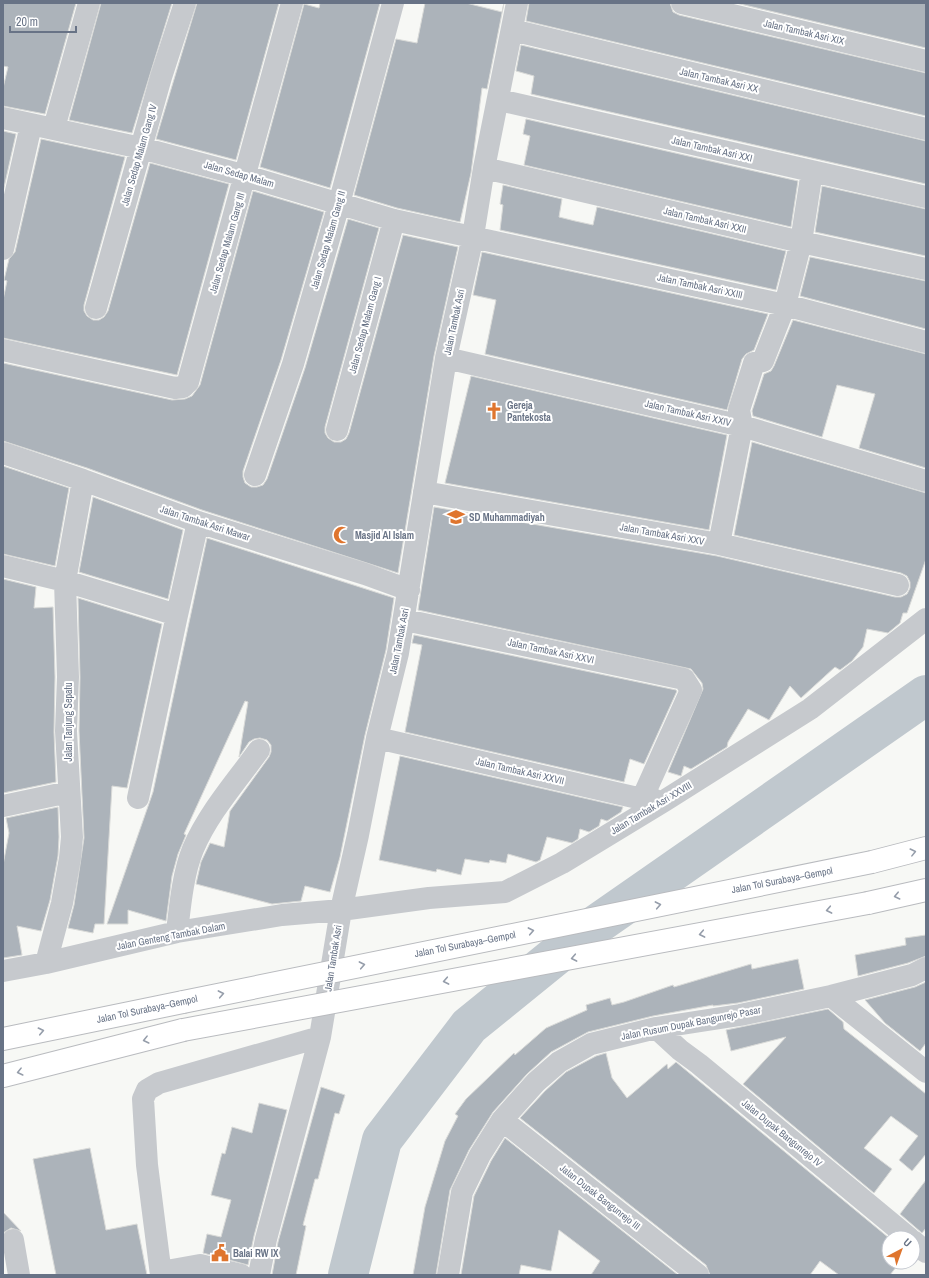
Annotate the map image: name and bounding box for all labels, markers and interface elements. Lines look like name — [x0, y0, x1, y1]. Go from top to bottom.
scale bar — [10, 8, 76, 34]
text: 20 m — [16, 14, 38, 30]
street label: Jalan Tambak Asri XIX — [762, 16, 846, 48]
street label: Jalan Tambak Asri XX — [678, 65, 760, 95]
street label: Jalan Sedap Malam Gang IV — [118, 102, 160, 207]
street label: Jalan Tambak Asri XXI — [670, 133, 754, 165]
street label: Jalan Sedap Malam — [202, 158, 276, 190]
street label: Jalan Sedap Malam Gang II — [308, 189, 348, 291]
street label: Jalan Sedap Malam Gang III — [206, 191, 248, 295]
street label: Jalan Tambak Asri XXII — [662, 204, 748, 236]
street label: Jalan Tambak Asri XXIII — [656, 271, 744, 301]
street label: Jalan Sedap Malam Gang I — [346, 275, 384, 375]
street label: Jalan Tambak Asri — [441, 288, 467, 356]
street label: Jalan Tambak Asri XXIV — [644, 397, 733, 429]
place label: Gereja Pantekosta — [507, 399, 551, 424]
church icon: Gereja Pantekosta — [484, 401, 504, 421]
street label: Jalan Tambak Asri Mawar — [158, 502, 252, 544]
school or university icon: SD Muhammadiyah — [446, 507, 466, 527]
place label: SD Muhammadiyah — [469, 511, 545, 524]
street label: Jalan Tambak Asri XXV — [619, 520, 706, 548]
mosque icon: Masjid Al Islam — [332, 525, 352, 545]
place label: Masjid Al Islam — [355, 529, 414, 542]
street label: Jalan Tambak Asri — [386, 607, 412, 675]
street label: Jalan Tambak Asri XXVI — [507, 635, 595, 667]
street label: Jalan Tanjung Sepatu — [62, 683, 75, 761]
street label: Jalan Tambak Asri XXVII — [475, 755, 565, 787]
street label: Jalan Tambak Asri XXVIII — [608, 779, 694, 837]
one-way arrow — [909, 848, 916, 856]
street label: Jalan Tol Surabaya–Gempol — [730, 864, 834, 896]
one-way arrow — [894, 892, 900, 900]
one-way arrow — [655, 902, 661, 910]
one-way arrow — [826, 906, 833, 914]
street label: Jalan Genteng Tambak Dalam — [116, 919, 227, 953]
street label: Jalan Tambak Asri — [321, 924, 345, 992]
one-way arrow — [528, 927, 534, 936]
street label: Jalan Tol Surabaya–Gempol — [413, 928, 517, 960]
one-way arrow — [698, 929, 705, 938]
one-way arrow — [571, 953, 577, 961]
one-way arrow — [359, 962, 366, 970]
one-way arrow — [443, 977, 449, 985]
one-way arrow — [218, 990, 224, 998]
street label: Jalan Tol Surabaya–Gempol — [95, 992, 199, 1026]
street label: Jalan Rusum Dupak Bangunrejo Pasar — [620, 1003, 762, 1043]
one-way arrow — [38, 1027, 44, 1035]
one-way arrow — [142, 1035, 149, 1043]
one-way arrow — [16, 1067, 23, 1075]
street label: Jalan Dupak Bangunrejo IV — [739, 1097, 825, 1170]
street label: Jalan Dupak Bangunrejo III — [557, 1161, 643, 1233]
north arrow — [881, 1230, 921, 1270]
text: U — [901, 1235, 915, 1250]
public building icon: Balai RW IX — [210, 1243, 230, 1263]
place label: Balai RW IX — [233, 1247, 279, 1260]

